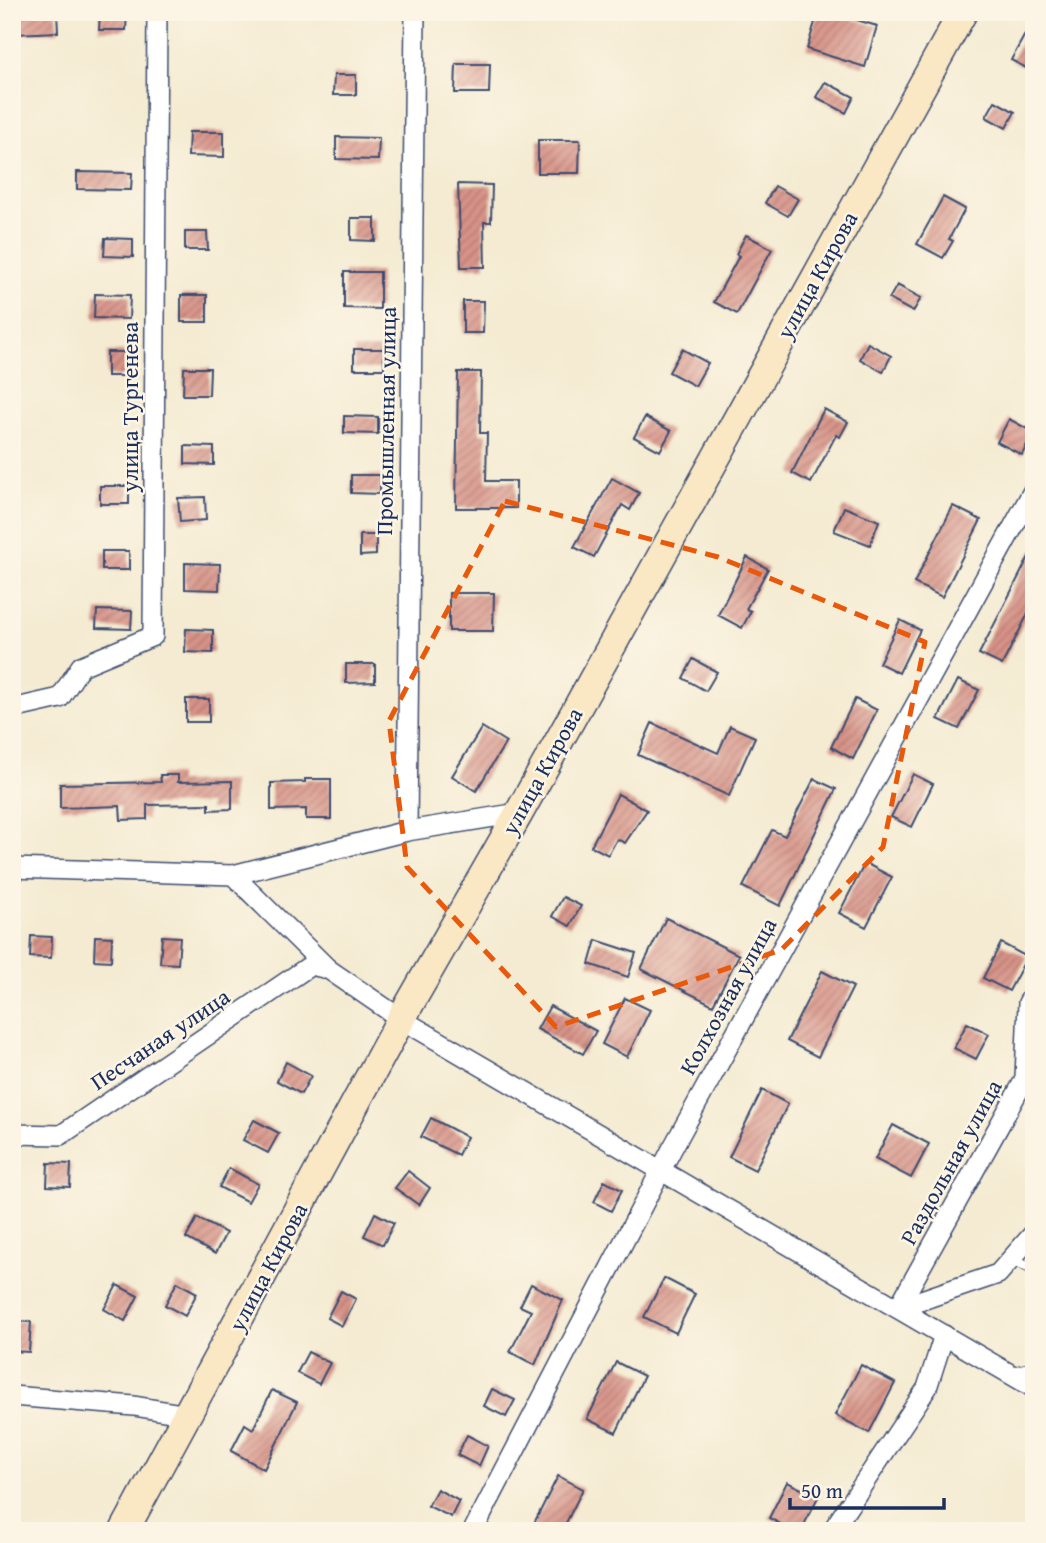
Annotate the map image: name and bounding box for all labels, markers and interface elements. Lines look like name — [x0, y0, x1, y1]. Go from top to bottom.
street label: улица Кирова — [767, 205, 865, 345]
street label: Промышленная улица — [367, 306, 404, 536]
street label: улица Тургенева — [113, 321, 146, 493]
street label: улица Кирова — [492, 701, 590, 841]
street label: Колхозная улица — [671, 911, 784, 1080]
street label: Песчаная улица — [83, 980, 236, 1098]
street label: Раздольная улица — [891, 1073, 1010, 1250]
street label: улица Кирова — [219, 1197, 315, 1338]
scale bar — [790, 1466, 944, 1510]
text: 50 m — [801, 1475, 843, 1506]

